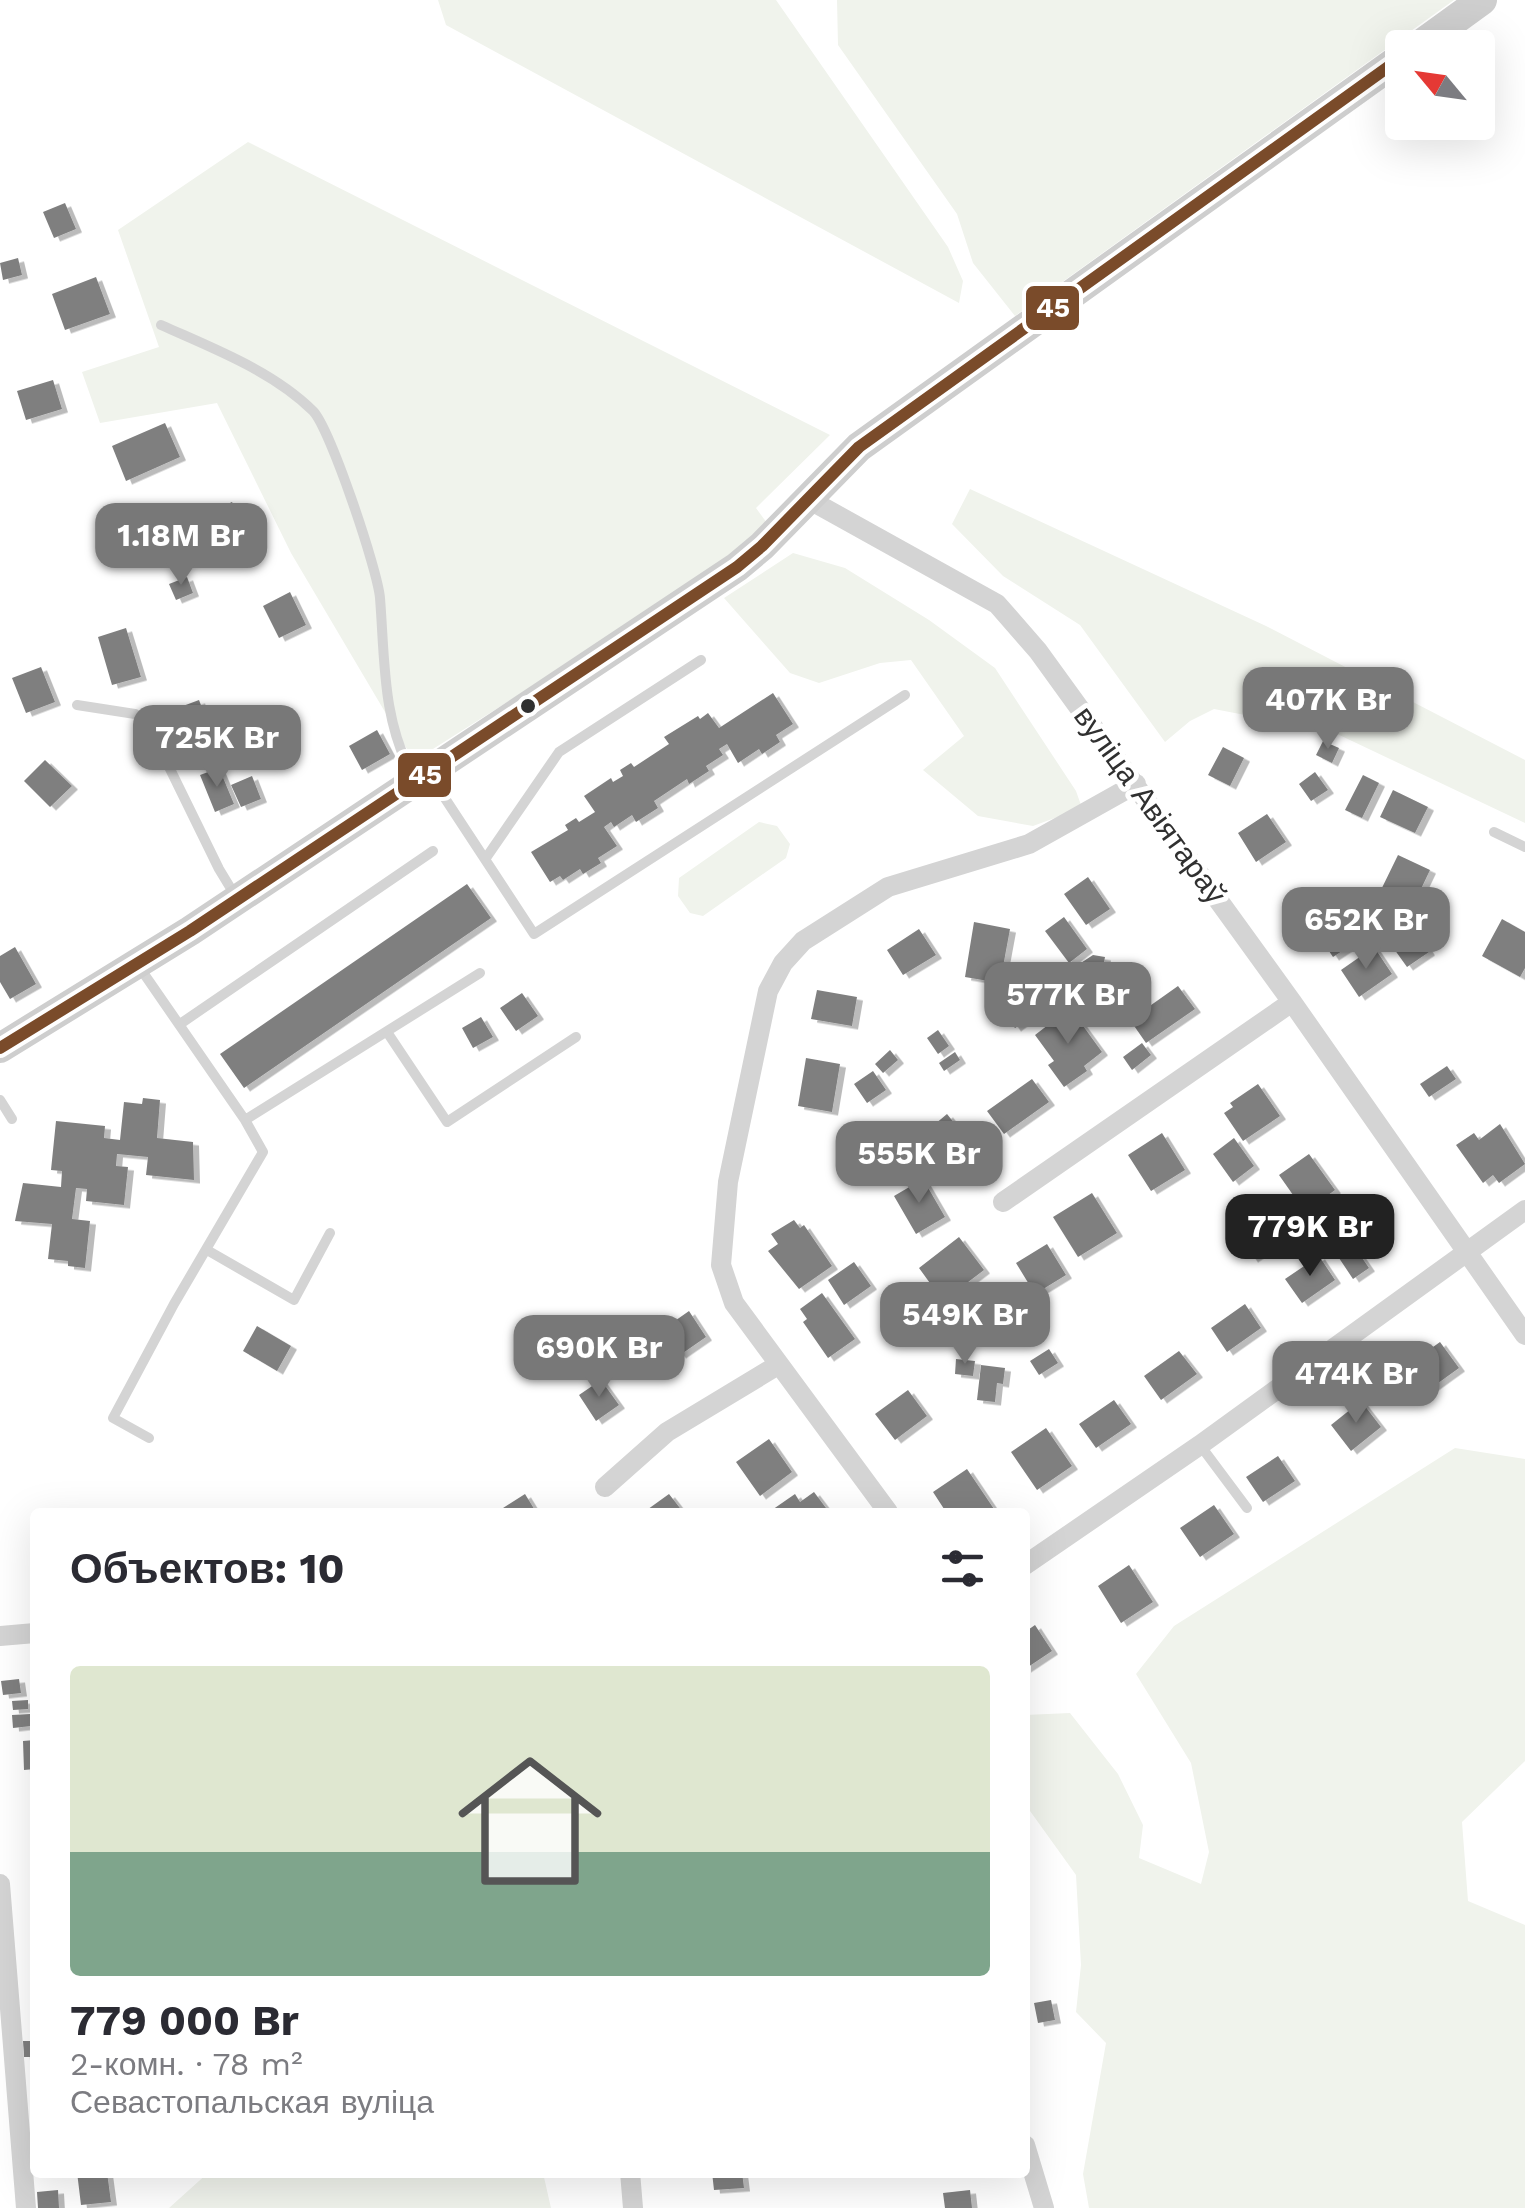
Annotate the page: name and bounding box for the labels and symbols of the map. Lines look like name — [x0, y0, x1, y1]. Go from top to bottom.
north arrow — [1385, 30, 1495, 140]
line badge: 45 — [1024, 284, 1081, 332]
text: 45 — [1036, 291, 1070, 324]
pin: 1.18M Br — [78, 503, 284, 588]
pin: 407K Br — [1236, 667, 1420, 752]
unlabelled marker — [518, 696, 538, 716]
street label: вуліца Авіятараў — [1067, 699, 1234, 910]
pin: 725K Br — [125, 705, 309, 790]
line badge: 45 — [396, 751, 453, 799]
text: 45 — [408, 758, 442, 791]
pin: 652K Br — [1274, 887, 1458, 972]
pin: 577K Br — [976, 962, 1160, 1047]
pin: 555K Br — [827, 1121, 1011, 1206]
pin: 779K Br — [1218, 1194, 1402, 1279]
pin: 549K Br — [873, 1282, 1057, 1367]
pin: 690K Br — [507, 1315, 691, 1400]
pin: 474K Br — [1264, 1341, 1448, 1426]

